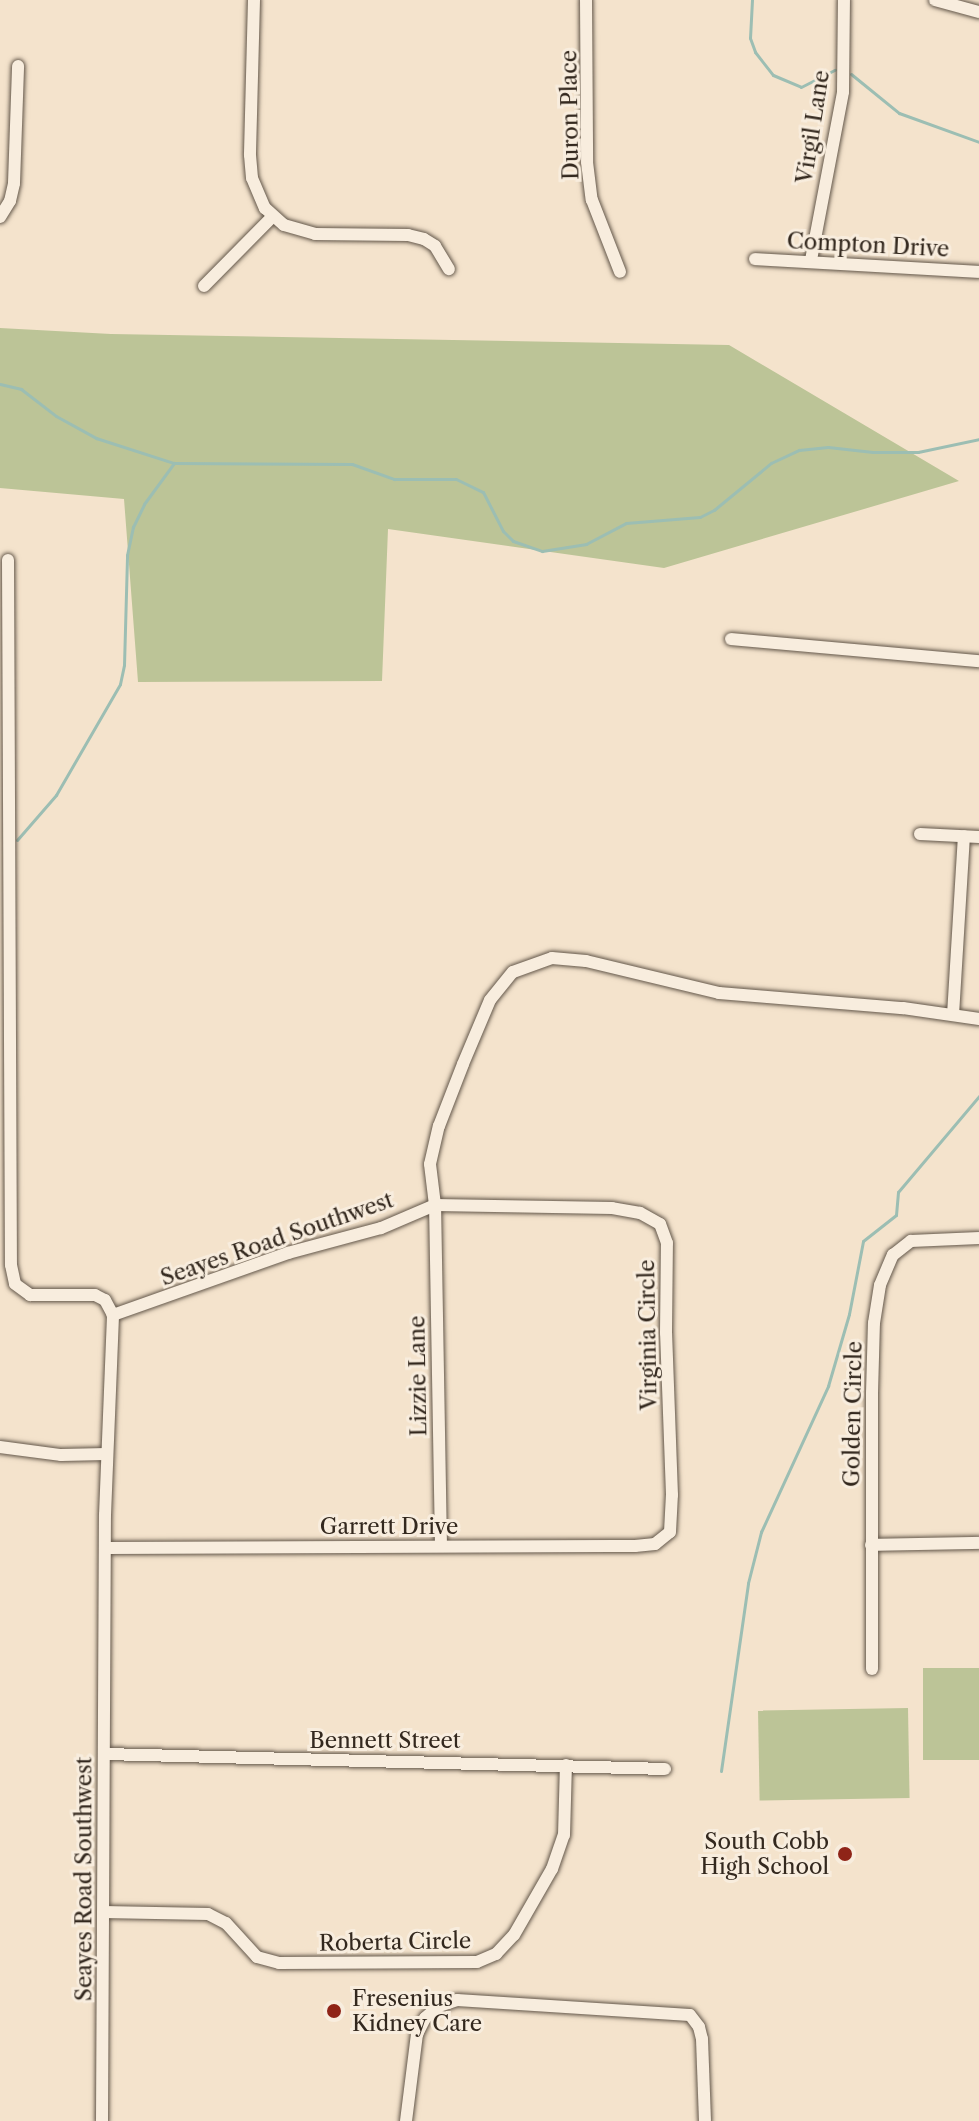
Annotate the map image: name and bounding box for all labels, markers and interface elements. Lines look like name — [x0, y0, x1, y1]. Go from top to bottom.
street label: Duron Place — [556, 50, 584, 180]
street label: Virgil Lane — [791, 68, 835, 186]
street label: Compton Drive — [786, 228, 950, 262]
street label: Seayes Road Southwest — [157, 1187, 397, 1291]
street label: Virginia Circle — [633, 1259, 663, 1411]
street label: Lizzie Lane — [404, 1315, 432, 1437]
street label: Golden Circle — [839, 1341, 867, 1487]
street label: Garrett Drive — [320, 1514, 458, 1540]
street label: Bennett Street — [309, 1728, 461, 1754]
street label: Seayes Road Southwest — [71, 1757, 97, 2001]
place label: South Cobb High School — [700, 1828, 829, 1880]
marker: South Cobb High School — [836, 1845, 854, 1863]
street label: Roberta Circle — [319, 1927, 471, 1957]
place label: Fresenius Kidney Care — [352, 1985, 483, 2036]
marker: Fresenius Kidney Care — [323, 2000, 345, 2022]

